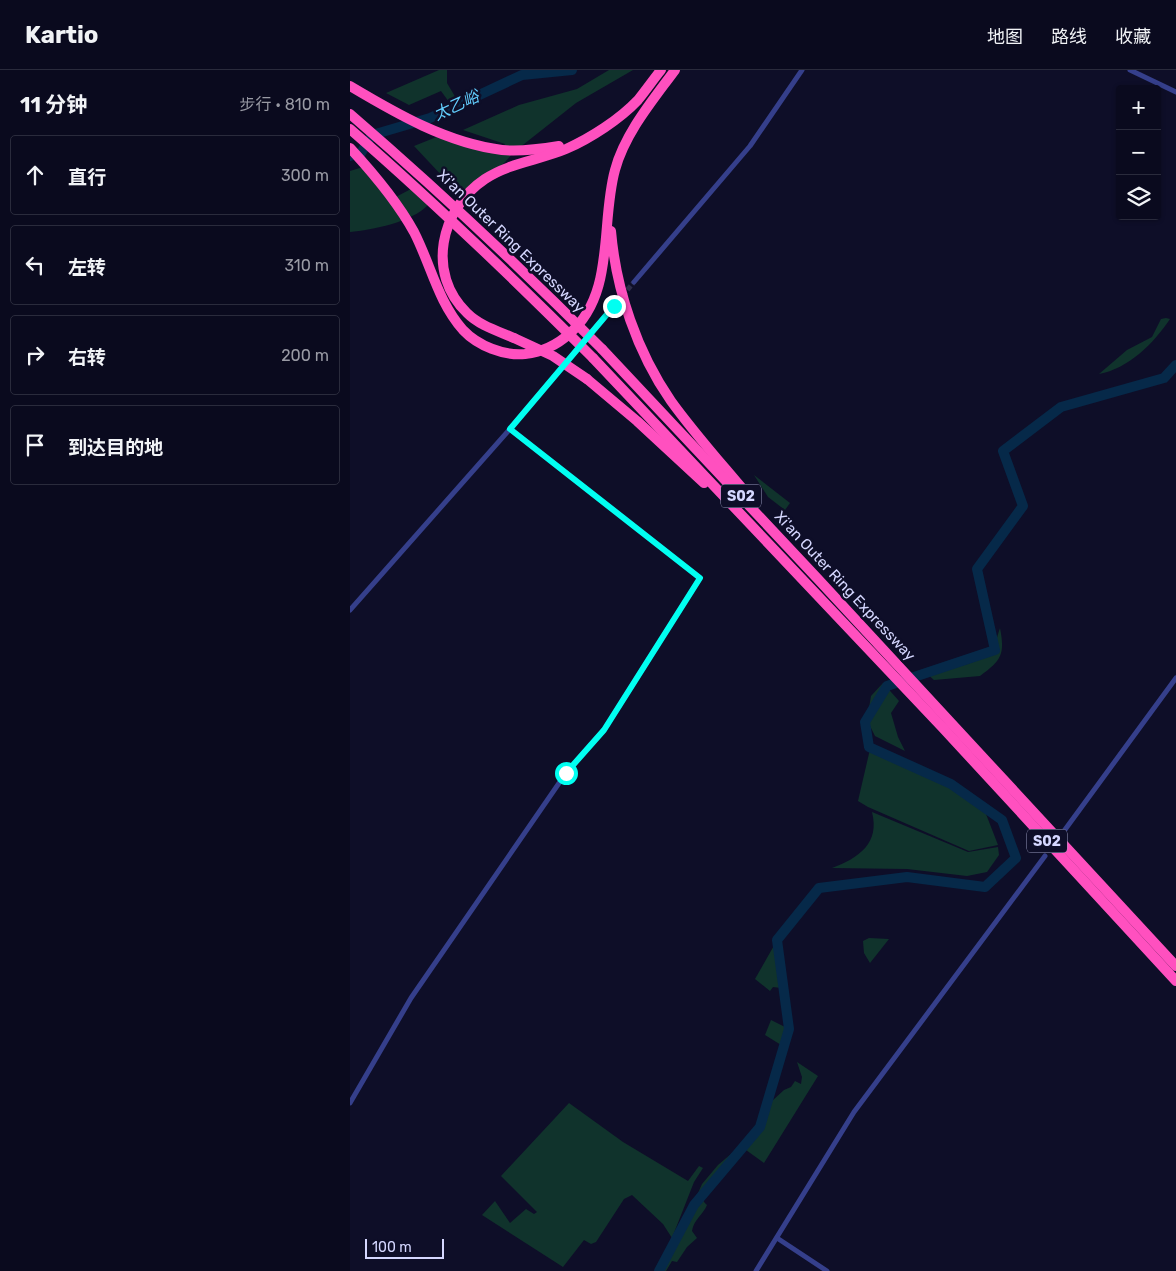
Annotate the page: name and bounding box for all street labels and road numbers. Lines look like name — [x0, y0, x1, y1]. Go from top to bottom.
street label: Xi'an Outer Ring Expressway — [434, 166, 588, 316]
road number: S02 — [721, 484, 761, 508]
street label: Xi'an Outer Ring Expressway — [771, 507, 919, 665]
road number: S02 — [1027, 829, 1067, 852]

